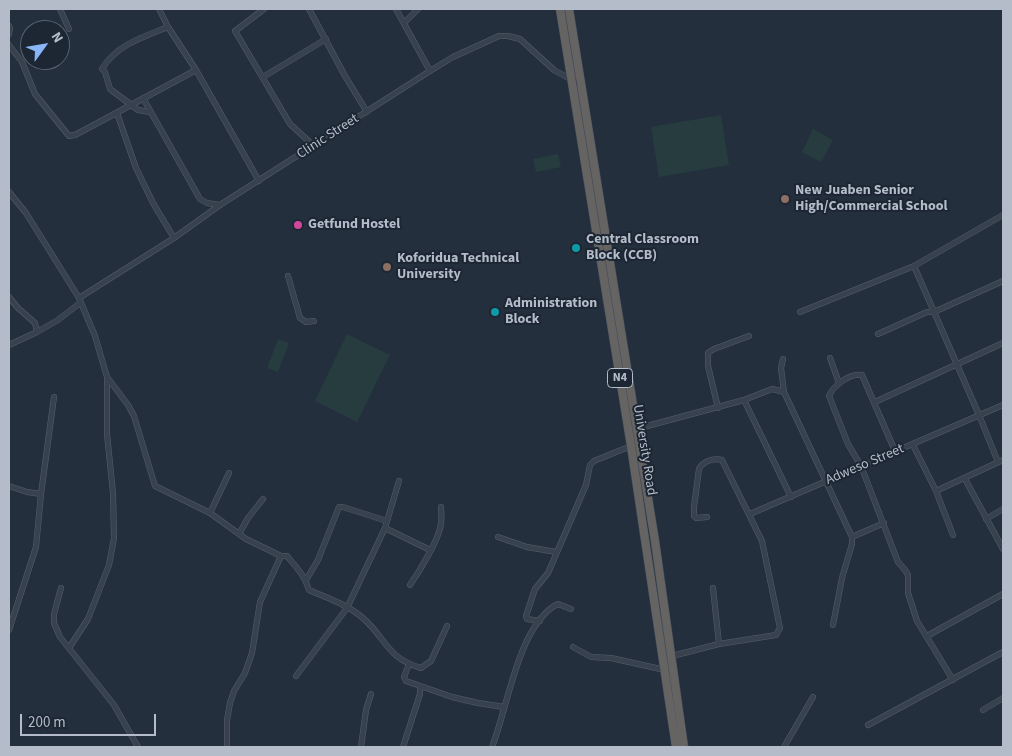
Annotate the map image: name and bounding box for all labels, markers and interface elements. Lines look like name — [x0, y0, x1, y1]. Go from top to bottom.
north arrow — [20, 20, 70, 70]
text: N — [46, 28, 68, 47]
street label: Clinic Street — [294, 111, 362, 163]
place label: New Juaben Senior High/Commercial School — [795, 183, 947, 216]
marker: New Juaben Senior High/Commercial School — [779, 193, 791, 205]
place label: Getfund Hostel — [308, 217, 400, 233]
marker: Getfund Hostel — [292, 219, 304, 231]
place label: Central Classroom Block (CCB) — [586, 232, 699, 264]
marker: Central Classroom Block (CCB) — [570, 242, 582, 254]
place label: Koforidua Technical University — [397, 251, 519, 284]
marker: Koforidua Technical University — [381, 261, 393, 273]
place label: Administration Block — [505, 296, 597, 328]
marker: Administration Block — [489, 306, 501, 318]
road number: N4 — [608, 368, 632, 388]
street label: University Road — [629, 403, 659, 497]
street label: Adweso Street — [823, 441, 907, 489]
scale bar — [22, 704, 159, 736]
text: 200 m — [28, 712, 66, 733]

